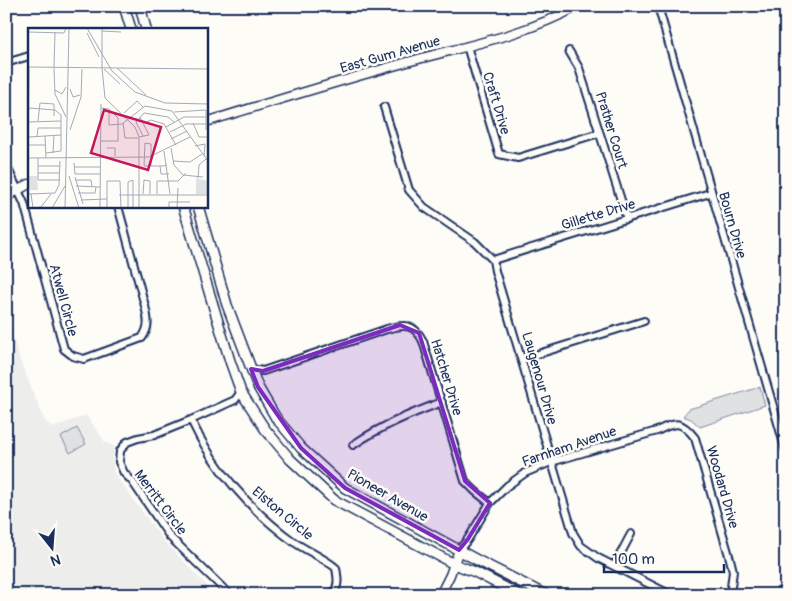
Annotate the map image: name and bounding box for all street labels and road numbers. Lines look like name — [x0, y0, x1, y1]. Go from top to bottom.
street label: East Gum Avenue — [338, 32, 442, 77]
street label: Craft Drive — [479, 70, 514, 137]
street label: Prather Court — [592, 90, 631, 171]
street label: Bourn Drive — [715, 190, 750, 260]
street label: Gillette Drive — [559, 195, 637, 234]
street label: Atwell Circle — [46, 262, 81, 338]
street label: Laugenour Drive — [518, 330, 561, 426]
street label: Hatcher Drive — [427, 337, 466, 418]
street label: Farnham Avenue — [520, 422, 619, 471]
street label: Woodard Drive — [703, 444, 742, 530]
street label: Pioneer Avenue — [344, 465, 431, 525]
street label: Merritt Circle — [131, 466, 191, 538]
street label: Elston Circle — [249, 483, 317, 544]

